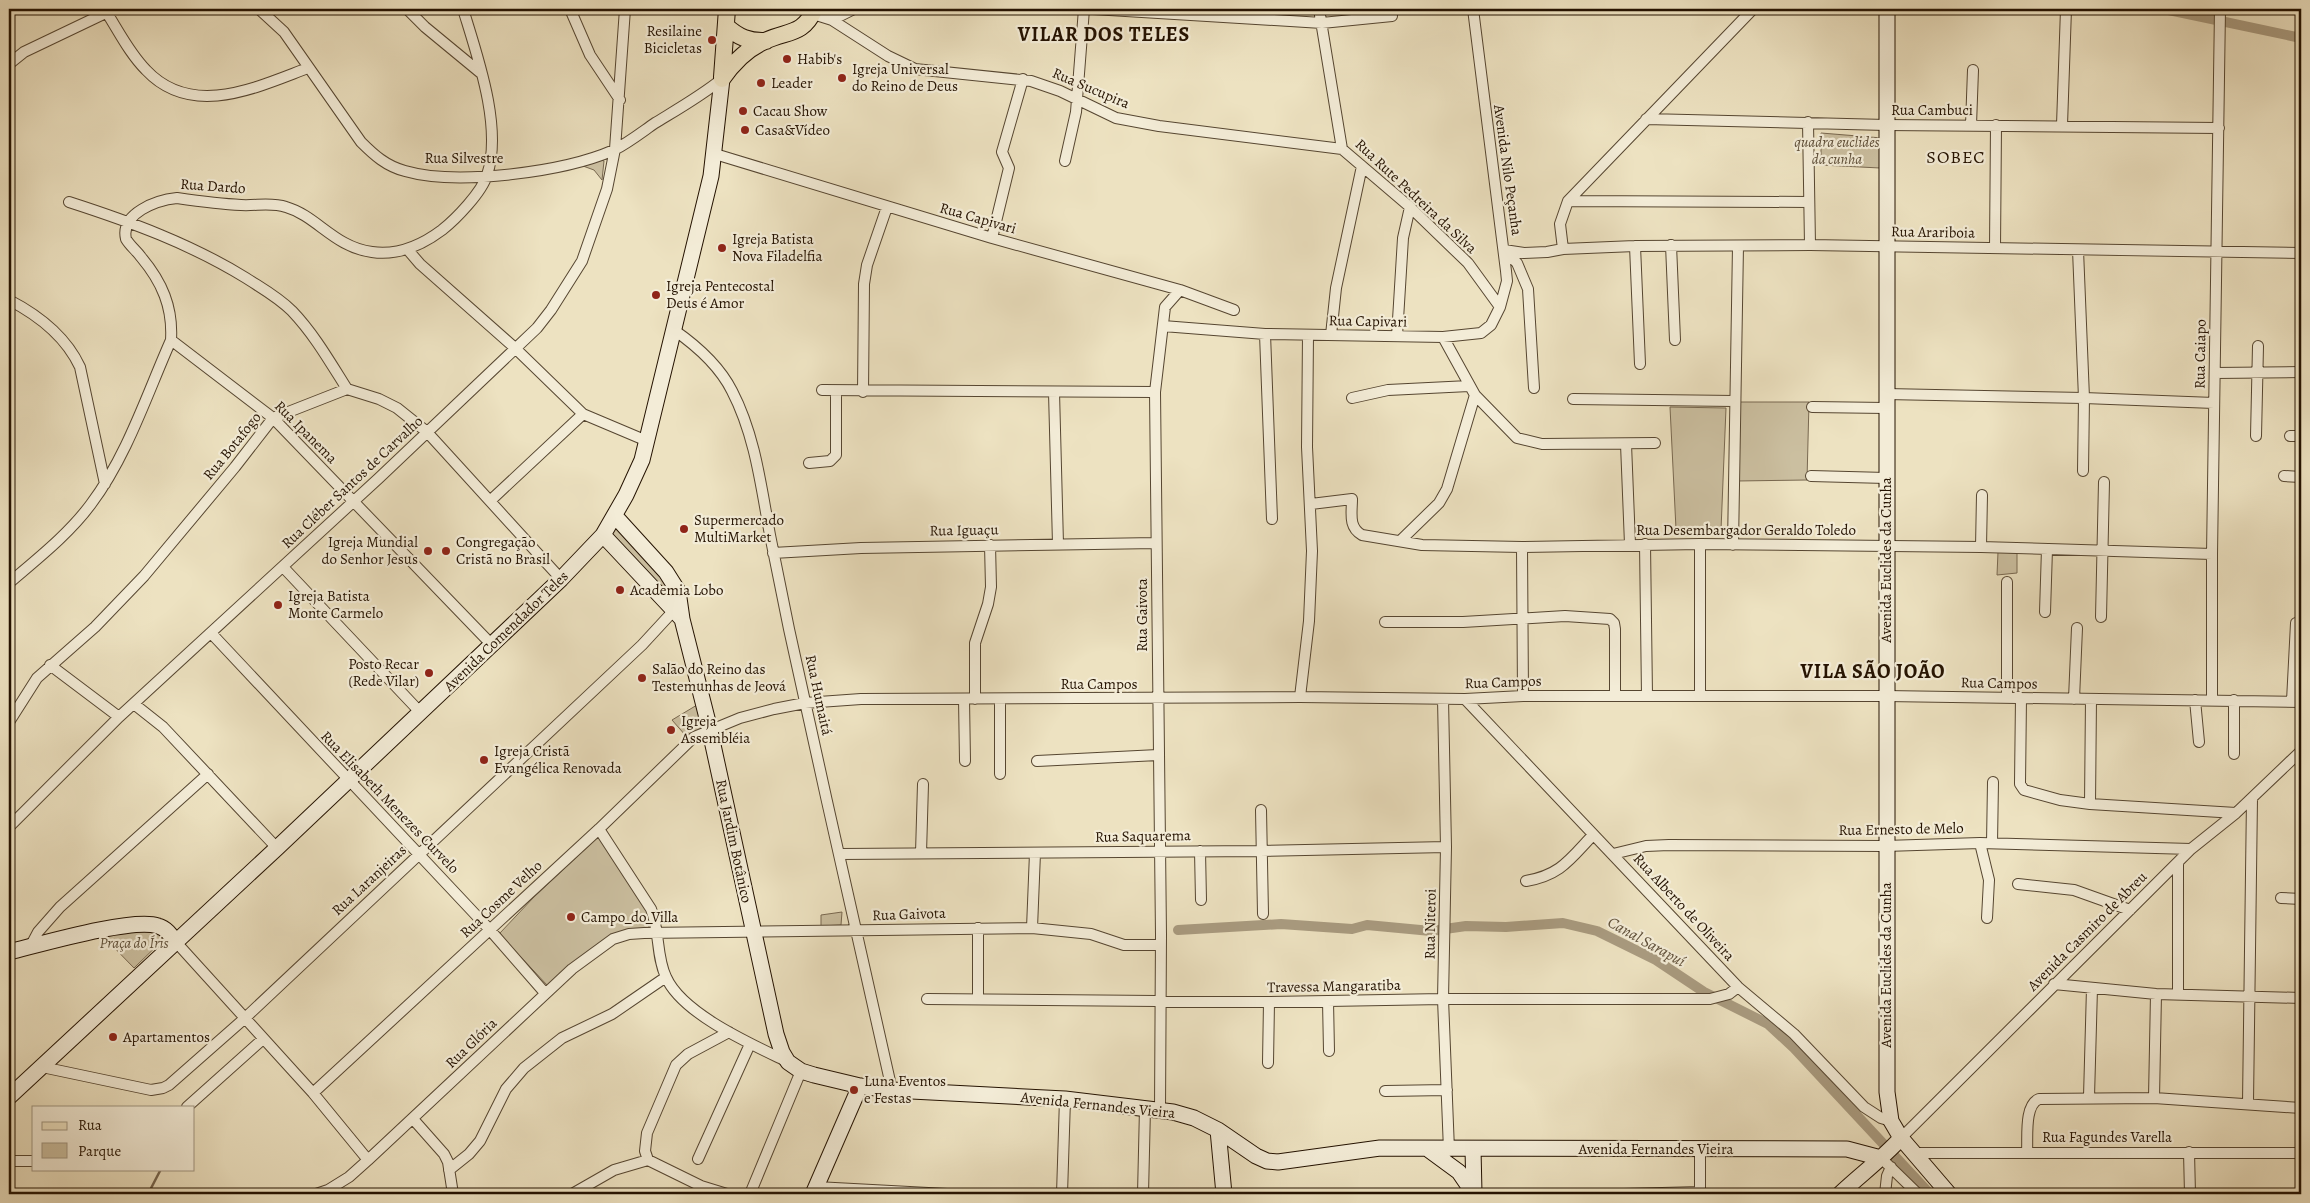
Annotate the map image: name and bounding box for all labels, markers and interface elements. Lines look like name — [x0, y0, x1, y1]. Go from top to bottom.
place label: Resilaine Bicicletas — [644, 21, 702, 58]
district label: VILAR DOS TELES — [1017, 21, 1190, 48]
marker: Resilaine Bicicletas — [706, 34, 718, 46]
place label: Habib's — [797, 49, 842, 69]
marker: Habib's — [781, 53, 793, 65]
place label: Igreja Universal do Reino de Deus — [852, 59, 958, 96]
street label: Rua Sucupira — [1049, 63, 1133, 113]
marker: Igreja Universal do Reino de Deus — [836, 72, 848, 84]
place label: Leader — [771, 73, 813, 93]
marker: Leader — [755, 77, 767, 89]
street label: Rua Cambuci — [1891, 100, 1973, 120]
place label: Cacau Show — [753, 101, 828, 121]
street label: Avenida Nilo Peçanha — [1489, 102, 1527, 237]
marker: Cacau Show — [737, 105, 749, 117]
place label: Casa&Vídeo — [755, 120, 830, 140]
marker: Casa&Vídeo — [739, 124, 751, 136]
park label: quadra euclides da cunha — [1794, 132, 1880, 169]
street label: Rua Rute Pedreira da Silva — [1351, 134, 1481, 258]
district label: SOBEC — [1926, 145, 1986, 169]
street label: Rua Silvestre — [425, 148, 504, 168]
street label: Rua Dardo — [180, 174, 246, 198]
street label: Rua Capivari — [937, 198, 1019, 238]
street label: Rua Arariboia — [1891, 221, 1975, 243]
place label: Igreja Batista Nova Filadelfia — [732, 229, 823, 266]
marker: Igreja Batista Nova Filadelfia — [716, 242, 728, 254]
place label: Igreja Pentecostal Deus é Amor — [666, 276, 774, 313]
marker: Igreja Pentecostal Deus é Amor — [650, 289, 662, 301]
street label: Rua Capivari — [1328, 310, 1408, 332]
street label: Rua Caiapo — [2189, 319, 2211, 389]
street label: Rua Ipanema — [270, 396, 342, 468]
street label: Rua Botafogo — [198, 408, 266, 484]
street label: Rua Cléber Santos de Carvalho — [277, 411, 427, 553]
street label: Avenida Euclides da Cunha — [1876, 477, 1896, 644]
place label: Supermercado MultiMarket — [694, 510, 784, 547]
street label: Rua Iguaçu — [929, 519, 1000, 541]
street label: Rua Desembargador Geraldo Toledo — [1636, 520, 1856, 540]
marker: Supermercado MultiMarket — [678, 523, 690, 535]
place label: Igreja Mundial do Senhor Jesus — [322, 532, 418, 569]
place label: Congregação Cristã no Brasil — [456, 532, 550, 569]
marker: Igreja Mundial do Senhor Jesus — [422, 545, 434, 557]
marker: Congregação Cristã no Brasil — [440, 545, 452, 557]
street label: Avenida Comendador Teles — [439, 566, 573, 696]
street label: Rua Gaivota — [1132, 578, 1152, 652]
place label: Academia Lobo — [629, 580, 723, 600]
marker: Academia Lobo — [614, 584, 626, 596]
place label: Igreja Batista Monte Carmelo — [288, 586, 383, 623]
marker: Igreja Batista Monte Carmelo — [272, 599, 284, 611]
street label: Rua Humaitá — [801, 653, 837, 737]
place label: Posto Recar (Rede Vilar) — [348, 654, 419, 691]
district label: VILA SÃO JOÃO — [1799, 658, 1946, 685]
place label: Salão do Reino das Testemunhas de Jeová — [652, 659, 786, 696]
marker: Posto Recar (Rede Vilar) — [423, 667, 435, 679]
street label: Rua Campos — [1464, 671, 1542, 693]
marker: Salão do Reino das Testemunhas de Jeová — [636, 672, 648, 684]
street label: Rua Campos — [1960, 672, 2038, 694]
street label: Rua Campos — [1060, 674, 1138, 694]
place label: Igreja Assembléia — [680, 711, 750, 748]
marker: Igreja Assembléia — [665, 724, 677, 736]
street label: Rua Elisabeth Menezes Curvelo — [316, 726, 464, 878]
place label: Igreja Cristã Evangélica Renovada — [494, 741, 622, 778]
marker: Igreja Cristã Evangélica Renovada — [478, 754, 490, 766]
street label: Rua Jardim Botânico — [711, 777, 757, 905]
street label: Rua Ernesto de Melo — [1838, 818, 1964, 840]
street label: Rua Saquarema — [1095, 825, 1191, 847]
street label: Rua Laranjeiras — [327, 840, 411, 920]
street label: Rua Alberto de Oliveira — [1629, 849, 1739, 965]
street label: Rua Cosme Velho — [456, 856, 546, 942]
street label: Avenida Casmiro de Abreu — [2022, 866, 2152, 996]
street label: Avenida Euclides da Cunha — [1876, 882, 1896, 1049]
street label: Rua Niteroi — [1419, 889, 1441, 959]
street label: Rua Gaivota — [872, 903, 946, 925]
place label: Campo_do_Villa — [581, 907, 678, 927]
marker: Campo_do_Villa — [565, 911, 577, 923]
water label: Canal Sarapuí — [1604, 911, 1690, 973]
park label: Praça do Íris — [100, 933, 168, 953]
street label: Travessa Mangaratiba — [1267, 975, 1401, 997]
street label: Rua Glória — [441, 1013, 501, 1073]
place label: Apartamentos — [122, 1027, 210, 1047]
marker: Apartamentos — [107, 1031, 119, 1043]
place label: Luna Eventos e Festas — [864, 1071, 946, 1108]
marker: Luna Eventos e Festas — [848, 1084, 860, 1096]
street label: Avenida Fernandes Vieira — [1019, 1087, 1176, 1123]
legend — [32, 1106, 195, 1170]
text: Rua — [78, 1115, 102, 1135]
street label: Rua Fagundes Varella — [2042, 1127, 2172, 1147]
street label: Avenida Fernandes Vieira — [1577, 1139, 1734, 1159]
text: Parque — [78, 1141, 121, 1161]

